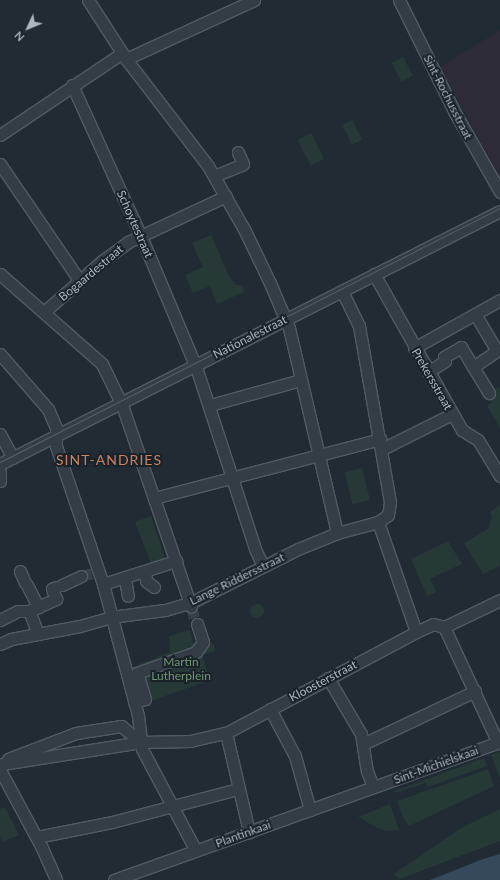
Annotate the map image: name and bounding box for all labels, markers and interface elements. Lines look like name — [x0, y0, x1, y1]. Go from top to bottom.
north arrow — [8, 8, 48, 48]
text: N — [11, 29, 27, 44]
street label: Sint-Rochusstraat — [421, 52, 475, 142]
street label: Schoytestraat — [114, 188, 156, 260]
street label: Bogaardestraat — [56, 242, 126, 304]
street label: Nationalestraat — [211, 312, 289, 362]
street label: Prekersstraat — [408, 345, 456, 413]
district label: SINT-ANDRIES — [56, 452, 162, 468]
street label: Lange Riddersstraat — [187, 550, 287, 608]
park label: Martin Lutherplein — [151, 655, 211, 683]
street label: Kloosterstraat — [287, 657, 359, 705]
street label: Sint-Michielskaai — [392, 743, 480, 787]
street label: Plantinkaai — [213, 817, 273, 851]

